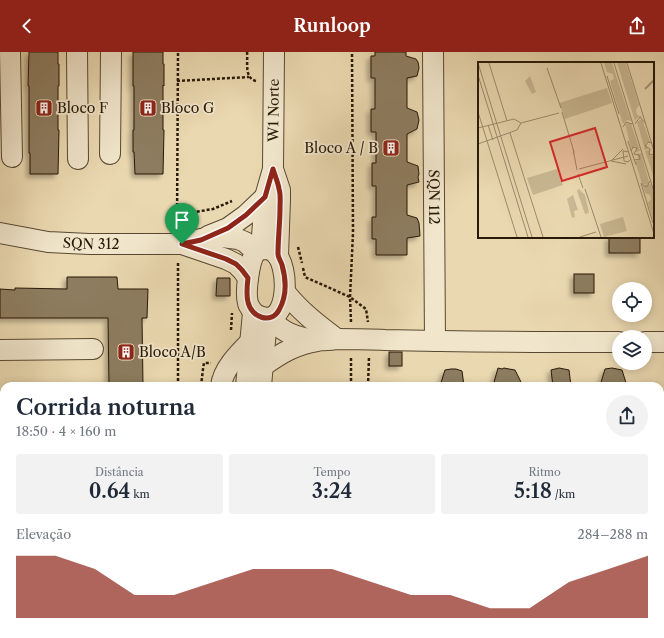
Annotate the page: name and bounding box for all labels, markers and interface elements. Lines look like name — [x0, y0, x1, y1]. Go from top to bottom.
icon: back — [16, 15, 38, 37]
text: Runloop — [293, 15, 371, 37]
icon: share — [626, 15, 648, 37]
inset map — [478, 62, 654, 238]
street label: W1 Norte — [264, 78, 283, 143]
building icon: Bloco F — [34, 98, 54, 118]
building icon: Bloco G — [138, 98, 158, 118]
place label: Bloco F — [57, 99, 108, 117]
place label: Bloco G — [161, 99, 214, 117]
building icon: Bloco A / B — [381, 138, 401, 158]
place label: Bloco A / B — [304, 139, 378, 157]
street label: SQN 112 — [425, 169, 443, 225]
pin — [165, 203, 199, 244]
icon: arrive — [171, 209, 193, 231]
street label: SQN 312 — [62, 234, 120, 253]
map controls — [612, 282, 652, 370]
button: locate — [612, 282, 652, 322]
button: layers — [612, 330, 652, 370]
building icon: Bloco A/B — [116, 342, 136, 362]
place label: Bloco A/B — [139, 343, 206, 361]
text: Corrida noturna — [16, 394, 196, 421]
button: share — [606, 395, 648, 437]
text: 18:50 · 4 × 160 m — [16, 423, 116, 439]
text: Distância — [95, 465, 144, 479]
text: Tempo — [313, 465, 351, 479]
text: Ritmo — [529, 465, 561, 479]
text: 0.64 — [89, 479, 130, 503]
text: 3:24 — [312, 479, 352, 503]
text: 5:18 — [514, 479, 552, 503]
text: km — [130, 487, 150, 501]
text: /km — [552, 487, 575, 501]
text: Elevação — [16, 526, 71, 542]
text: 284–288 m — [577, 526, 648, 542]

